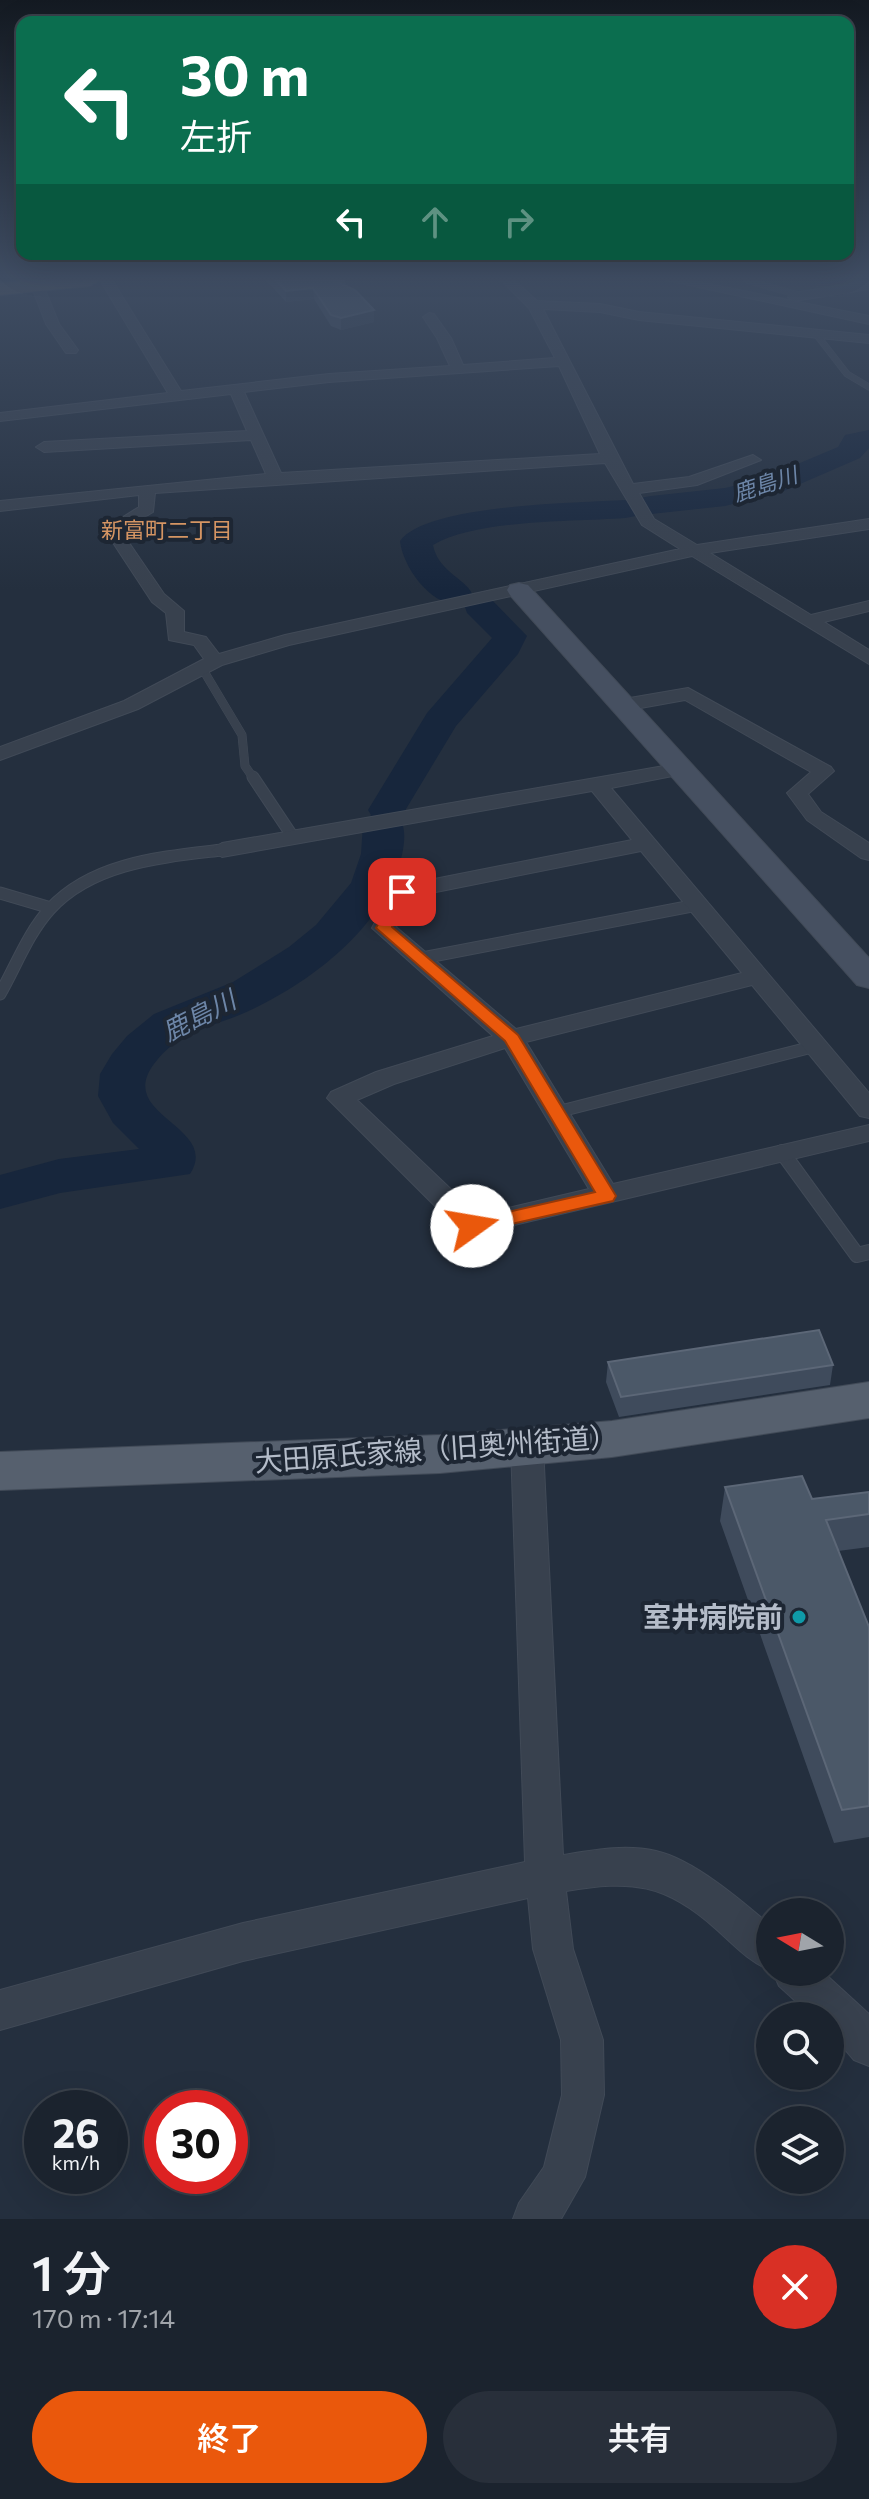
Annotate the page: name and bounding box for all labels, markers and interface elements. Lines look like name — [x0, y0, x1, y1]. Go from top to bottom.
text: 30 m — [180, 39, 309, 108]
icon: left — [48, 48, 152, 152]
text: 左折 — [180, 113, 252, 157]
icon: left — [329, 200, 373, 244]
icon: ahead — [413, 200, 457, 244]
icon: right — [497, 200, 541, 244]
water label: 鹿島川 — [729, 460, 802, 507]
district label: 新富町二丁目 — [101, 516, 233, 543]
pin — [368, 858, 436, 926]
icon: arrive — [380, 870, 424, 914]
water label: 鹿島川 — [157, 982, 243, 1046]
position arrow — [430, 1184, 514, 1268]
street label: 大田原氏家線（旧奥州街道） — [253, 1418, 619, 1478]
place label: 室井病院前 — [643, 1599, 783, 1633]
marker: 室井病院前 — [790, 1608, 808, 1626]
north arrow — [756, 1898, 844, 1986]
map controls — [756, 1898, 844, 2194]
button: search — [756, 2002, 844, 2090]
speed limit sign: 30 — [144, 2090, 248, 2194]
button: layers — [756, 2106, 844, 2194]
text: 26 — [52, 2107, 100, 2156]
text: km/h — [52, 2150, 100, 2174]
text: 1 分 — [32, 2242, 111, 2301]
button: close — [753, 2245, 837, 2329]
text: 170 m · 17:14 — [32, 2302, 175, 2333]
button: 終了 — [32, 2391, 427, 2483]
button: 共有 — [443, 2391, 837, 2483]

